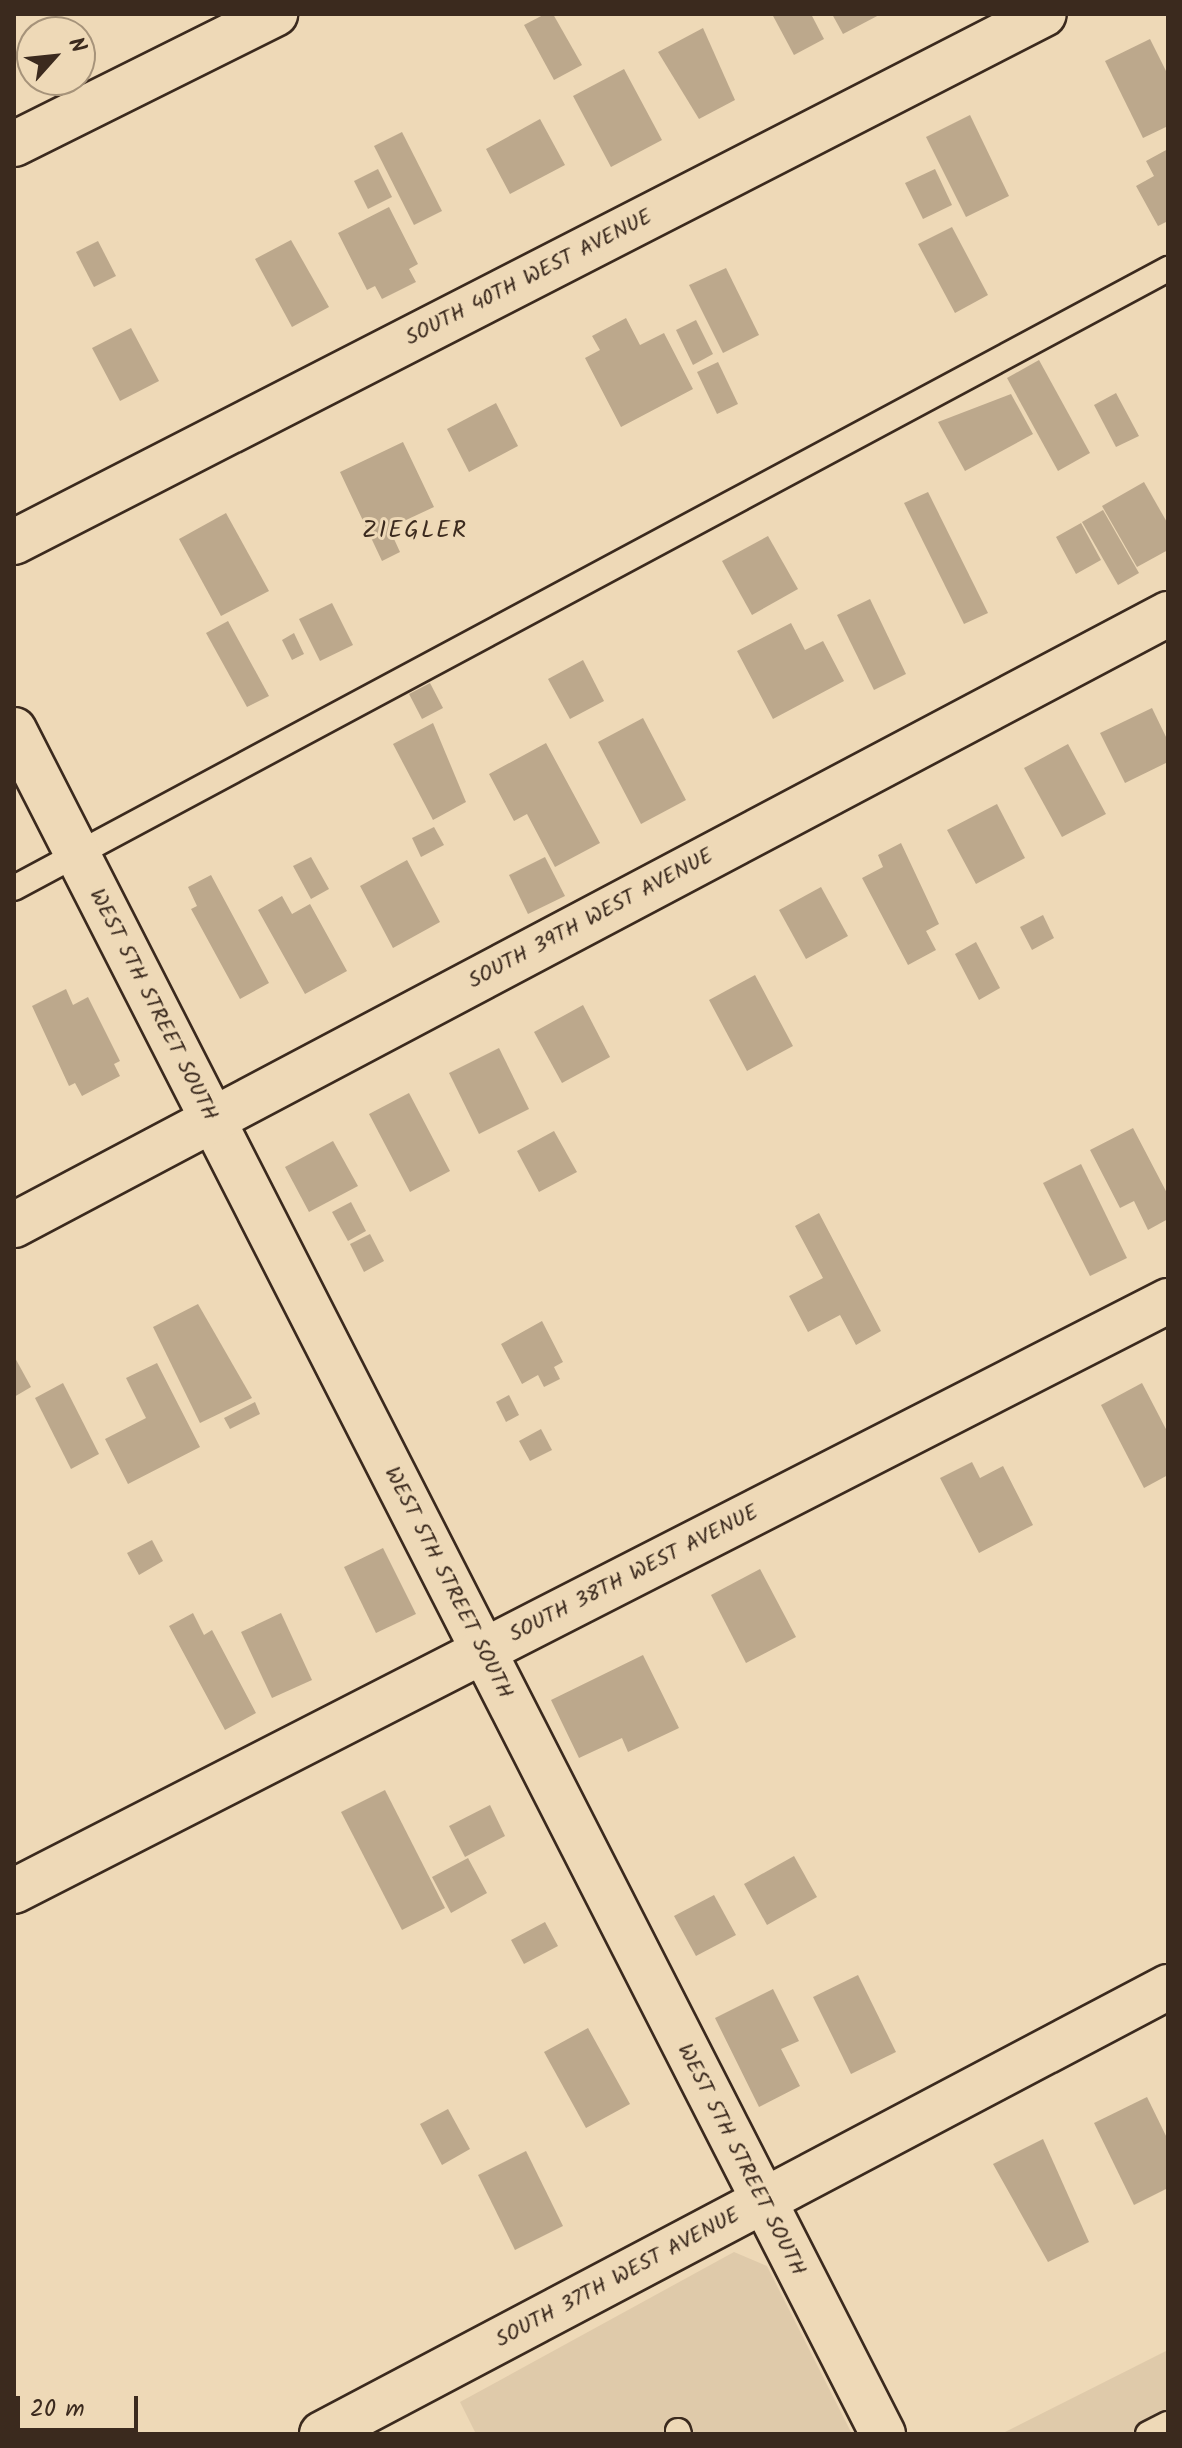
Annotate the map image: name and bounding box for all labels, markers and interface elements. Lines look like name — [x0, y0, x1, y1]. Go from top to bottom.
north arrow — [16, 16, 96, 96]
text: N — [57, 32, 95, 60]
street label: SOUTH 40TH WEST AVENUE — [401, 204, 657, 352]
district label: ZIEGLER — [362, 517, 468, 545]
street label: SOUTH 39TH WEST AVENUE — [464, 843, 718, 995]
street label: WEST 5TH STREET SOUTH — [83, 885, 223, 1125]
street label: WEST 5TH STREET SOUTH — [378, 1463, 518, 1703]
street label: SOUTH 38TH WEST AVENUE — [505, 1500, 763, 1648]
street label: WEST 5TH STREET SOUTH — [671, 2040, 811, 2280]
street label: SOUTH 37TH WEST AVENUE — [491, 2202, 745, 2354]
scale bar — [20, 2380, 142, 2430]
text: 20 m — [30, 2390, 85, 2429]

